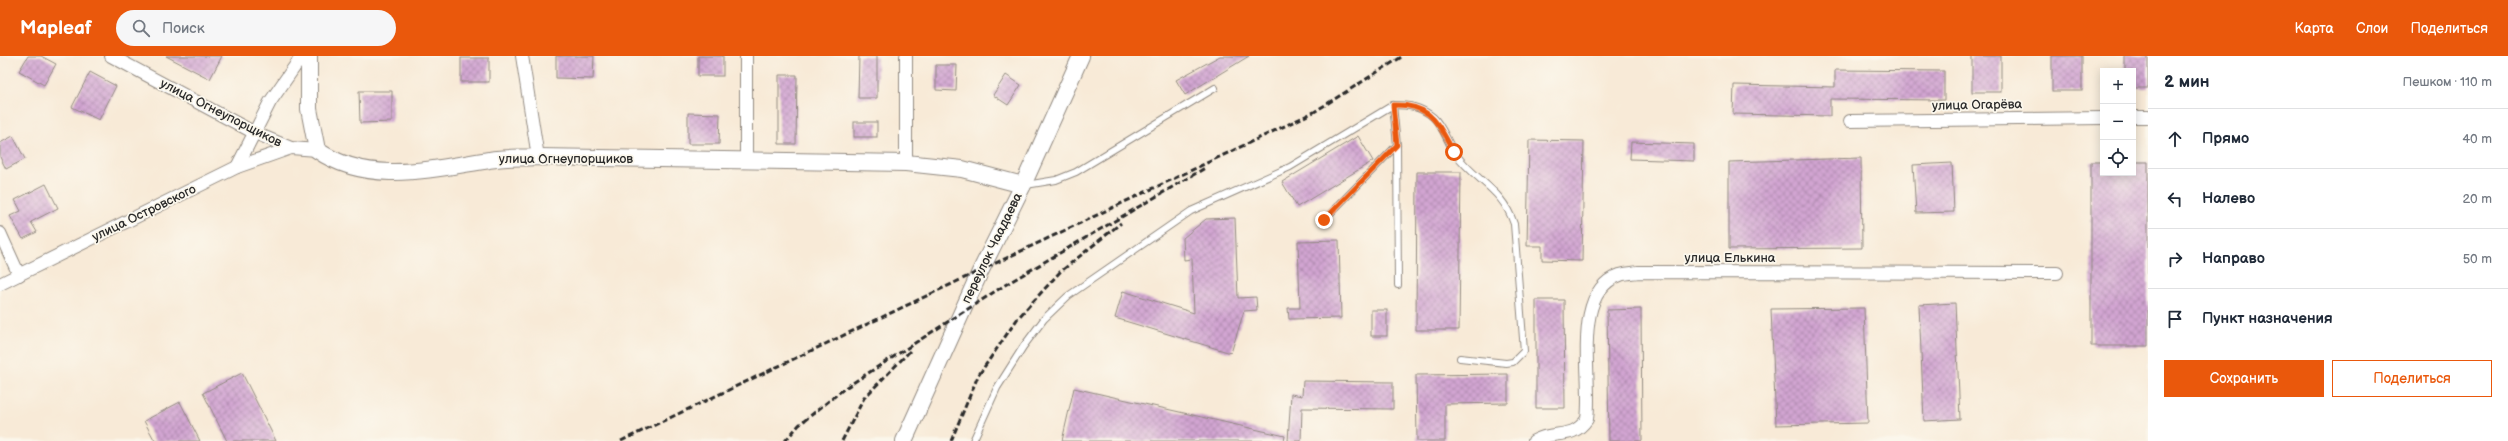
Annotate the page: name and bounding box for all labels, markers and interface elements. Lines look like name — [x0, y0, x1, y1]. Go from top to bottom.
search box — [116, 10, 396, 46]
text: Mapleaf — [20, 17, 92, 40]
icon: search — [130, 17, 152, 39]
text: Поиск — [162, 19, 205, 38]
text: Карта — [2294, 20, 2334, 37]
text: Слои — [2356, 20, 2388, 37]
text: Поделиться — [2410, 20, 2488, 37]
map controls — [2100, 68, 2136, 176]
button: + — [2100, 68, 2136, 104]
text: 2 мин — [2164, 72, 2210, 92]
text: Пешком · 110 m — [2403, 74, 2492, 90]
street label: улица Огнеупорщиков — [158, 75, 285, 151]
street label: улица Огарёва — [1932, 96, 2023, 114]
button: − — [2100, 104, 2136, 140]
icon: ahead — [2164, 128, 2186, 150]
text: Прямо — [2202, 129, 2249, 148]
text: 40 m — [2462, 131, 2492, 147]
button: locate — [2100, 140, 2136, 176]
route start — [1445, 143, 1463, 161]
street label: улица Огнеупорщиков — [499, 151, 633, 167]
street label: улица Островского — [89, 181, 199, 245]
icon: left — [2164, 188, 2186, 210]
text: Налево — [2202, 189, 2255, 208]
street label: переулок Чаадаева — [958, 190, 1026, 306]
text: 20 m — [2462, 191, 2492, 207]
route end — [1315, 211, 1333, 229]
icon: right — [2164, 248, 2186, 270]
text: Направо — [2202, 249, 2265, 268]
street label: улица Елькина — [1685, 250, 1776, 266]
text: 50 m — [2463, 251, 2492, 267]
icon: arrive — [2164, 308, 2186, 330]
text: Пункт назначения — [2202, 309, 2333, 328]
button: Сохранить — [2164, 360, 2324, 397]
button: Поделиться — [2332, 360, 2492, 397]

